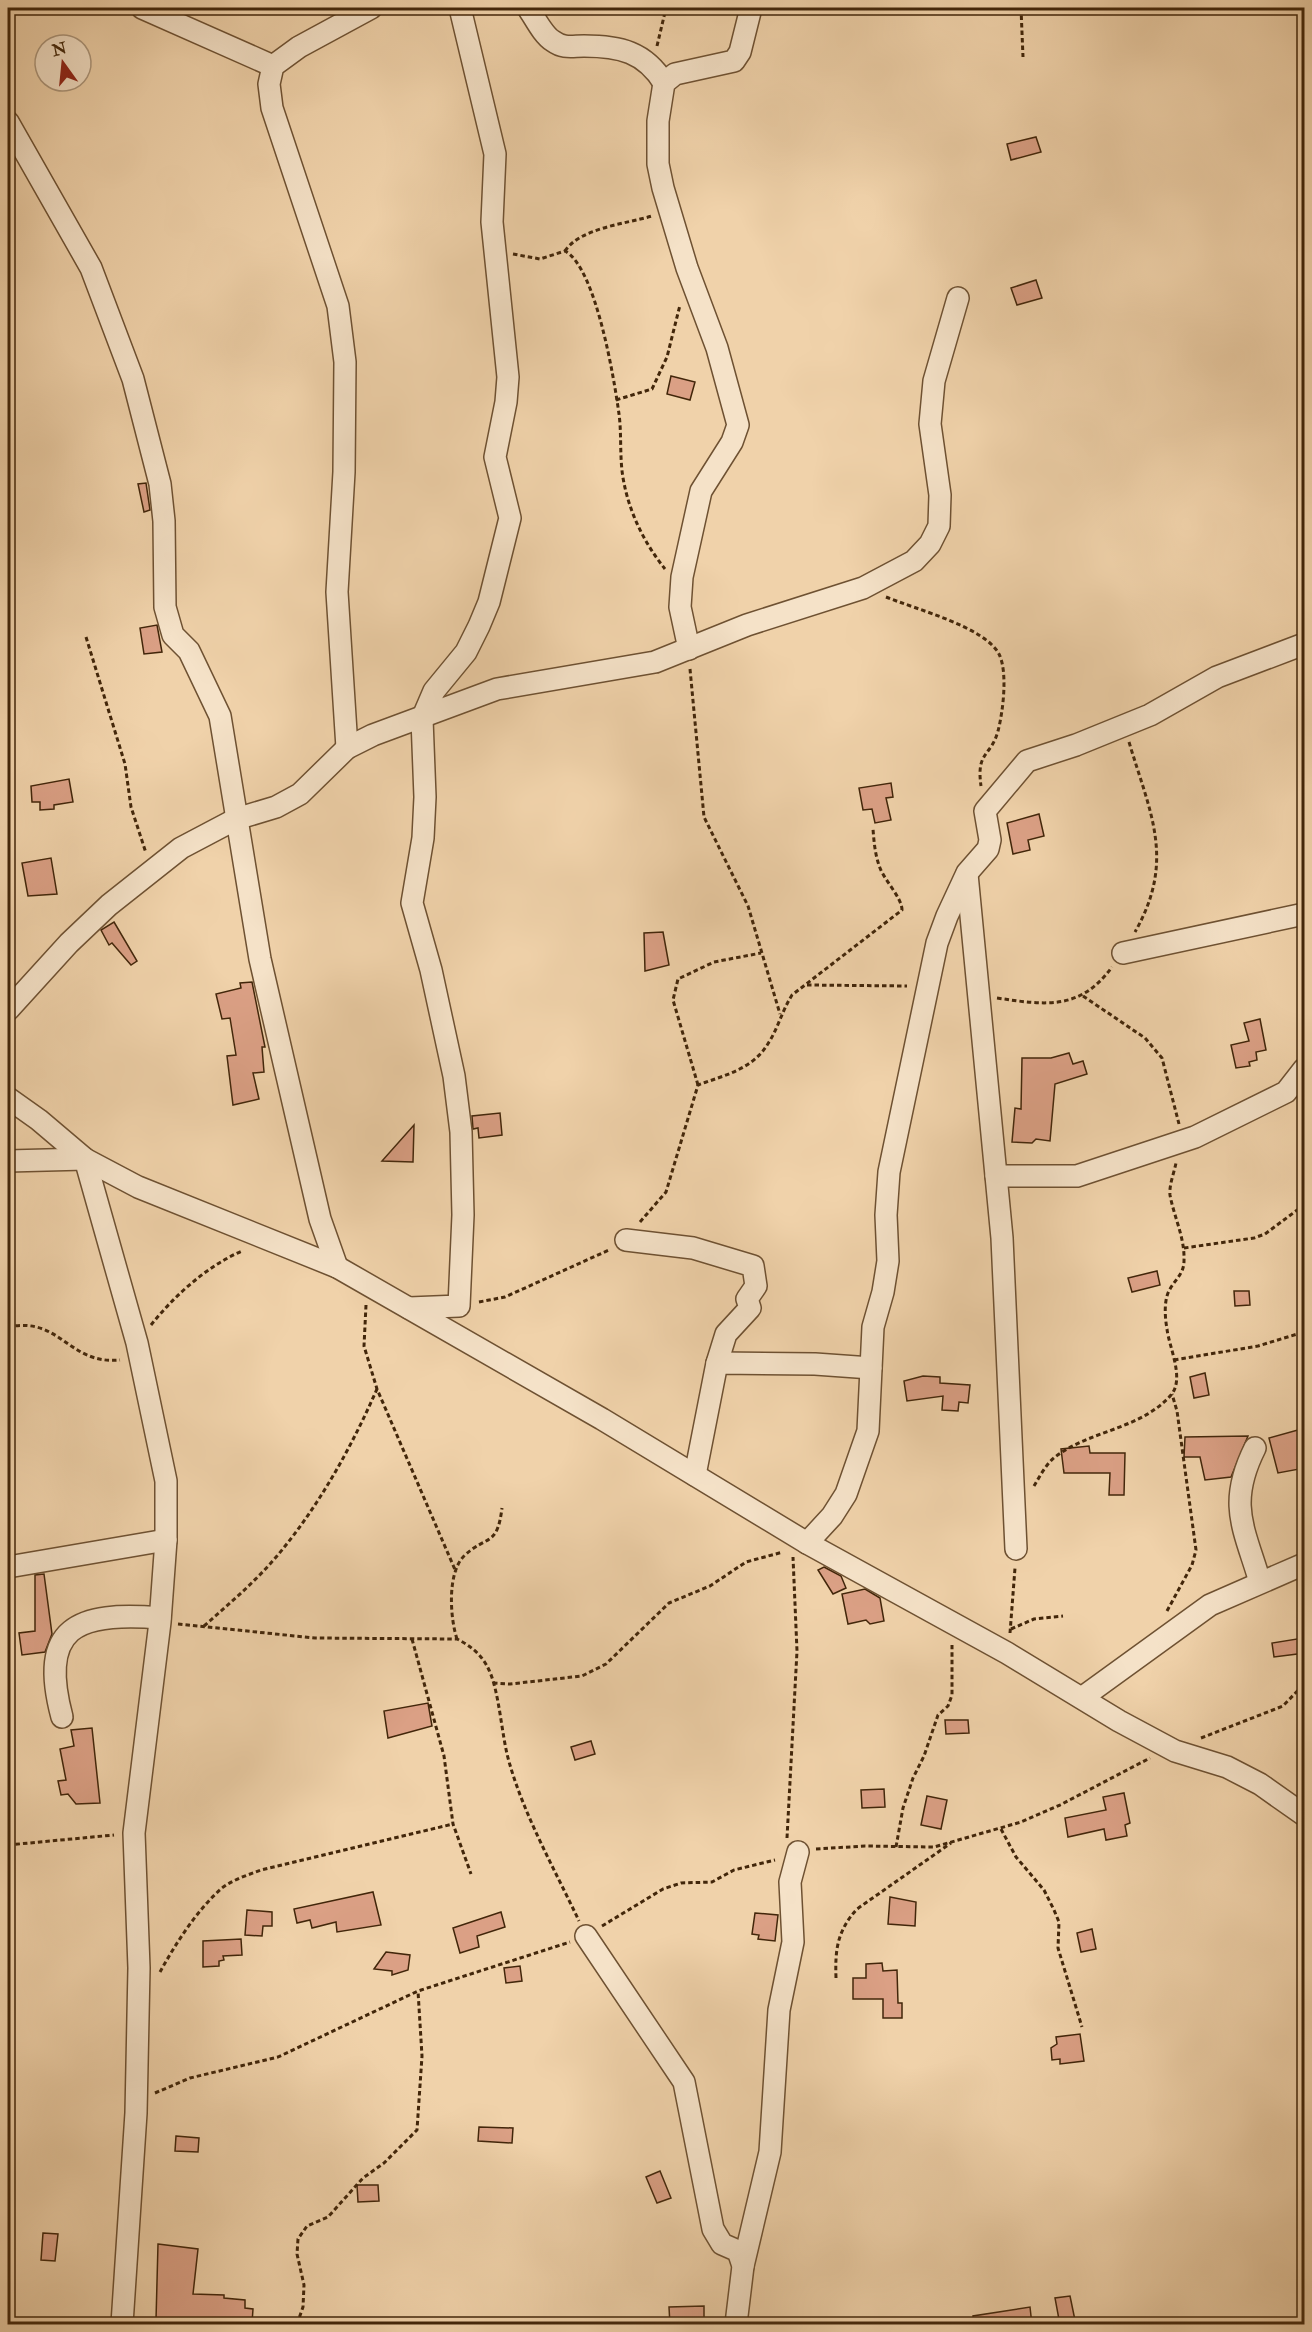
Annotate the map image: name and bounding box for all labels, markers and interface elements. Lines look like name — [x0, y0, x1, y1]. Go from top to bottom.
north arrow — [33, 33, 93, 93]
text: N — [49, 38, 70, 61]

